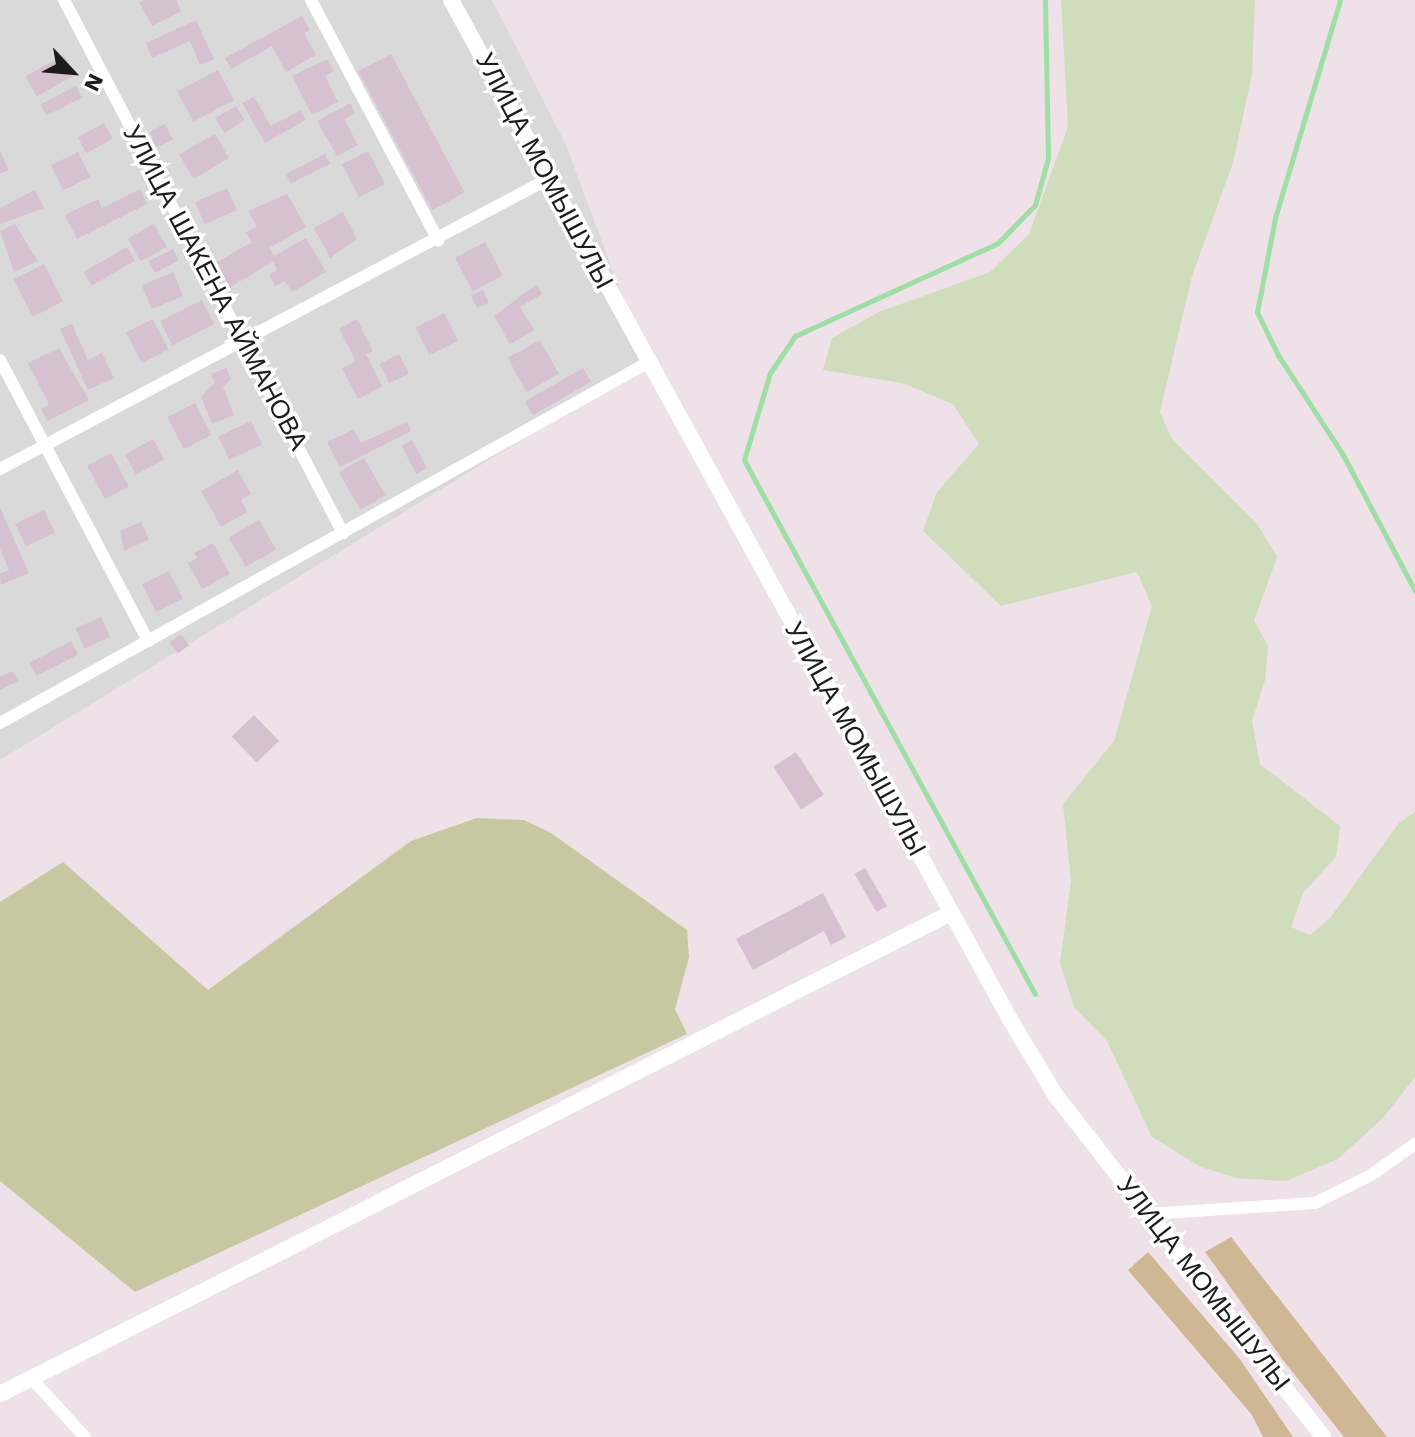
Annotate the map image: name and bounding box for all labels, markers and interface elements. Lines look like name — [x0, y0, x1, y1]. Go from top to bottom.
north arrow — [32, 32, 112, 112]
street label: УЛИЦА МОМЫШУЛЫ — [468, 48, 620, 294]
text: N — [79, 70, 109, 96]
street label: УЛИЦА ШАКЕНА АЙМАНОВА — [116, 120, 314, 456]
street label: УЛИЦА МОМЫШУЛЫ — [778, 616, 932, 862]
street label: УЛИЦА МОМЫШУЛЫ — [1110, 1171, 1296, 1397]

